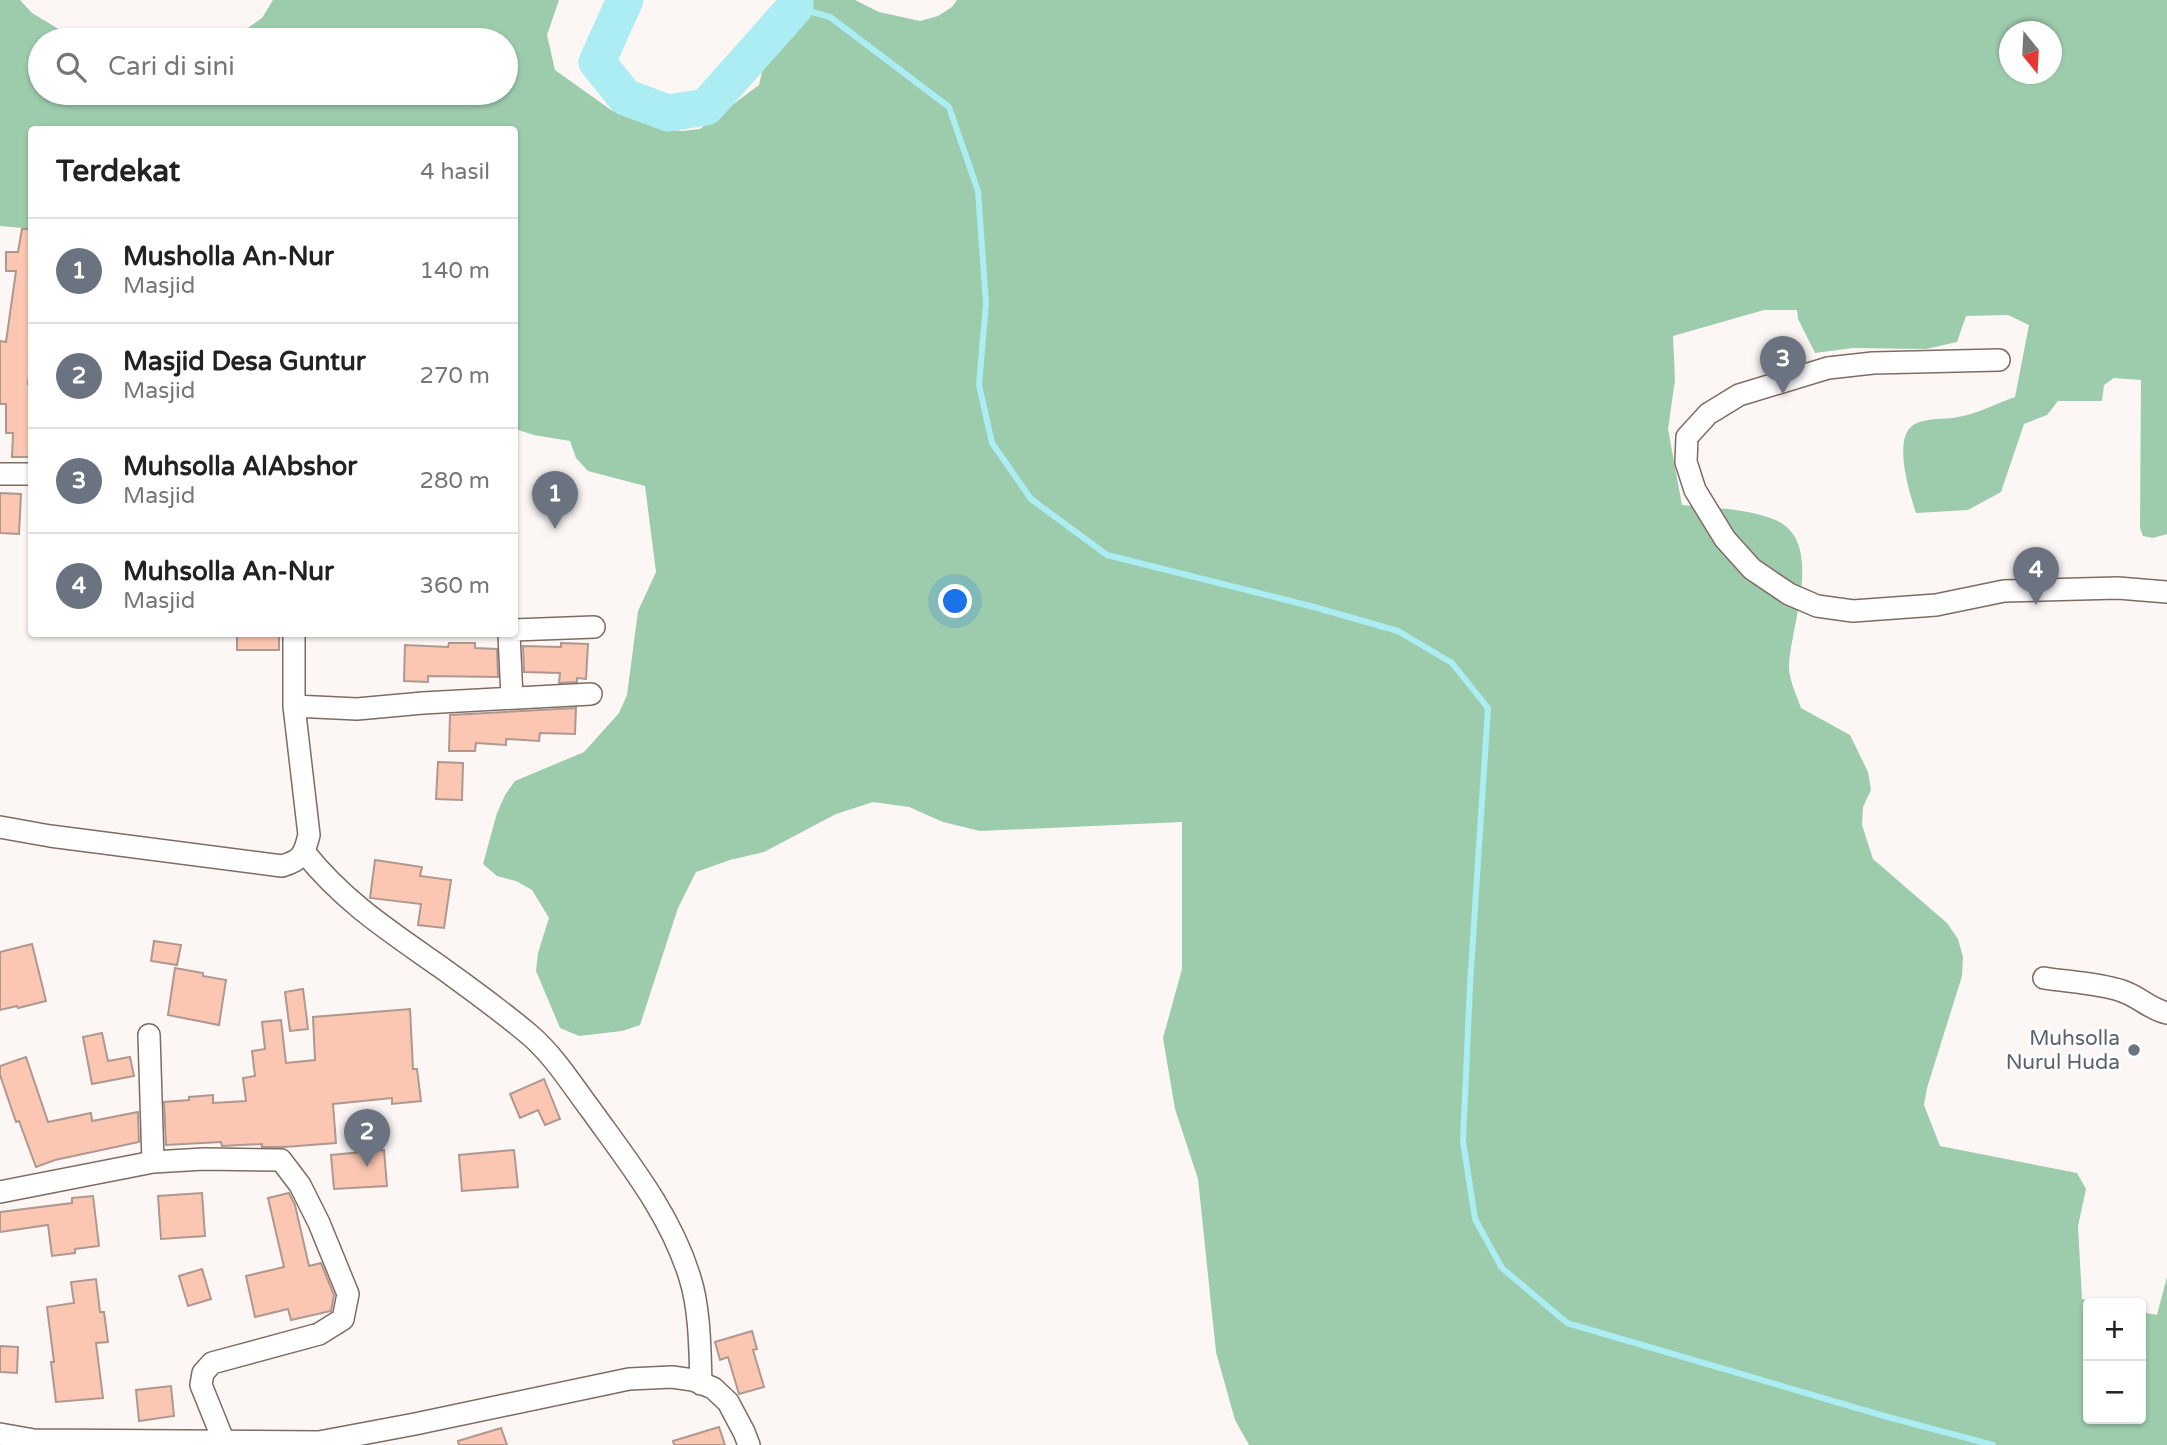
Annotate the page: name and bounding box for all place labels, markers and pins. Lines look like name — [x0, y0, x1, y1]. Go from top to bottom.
pin: 3 — [1760, 336, 1806, 394]
pin: 1 — [532, 471, 578, 529]
pin: 4 — [2013, 547, 2059, 605]
place label: Muhsolla Nurul Huda — [2006, 1026, 2120, 1075]
marker: Muhsolla Nurul Huda — [2126, 1042, 2142, 1058]
pin: 2 — [344, 1109, 390, 1167]

